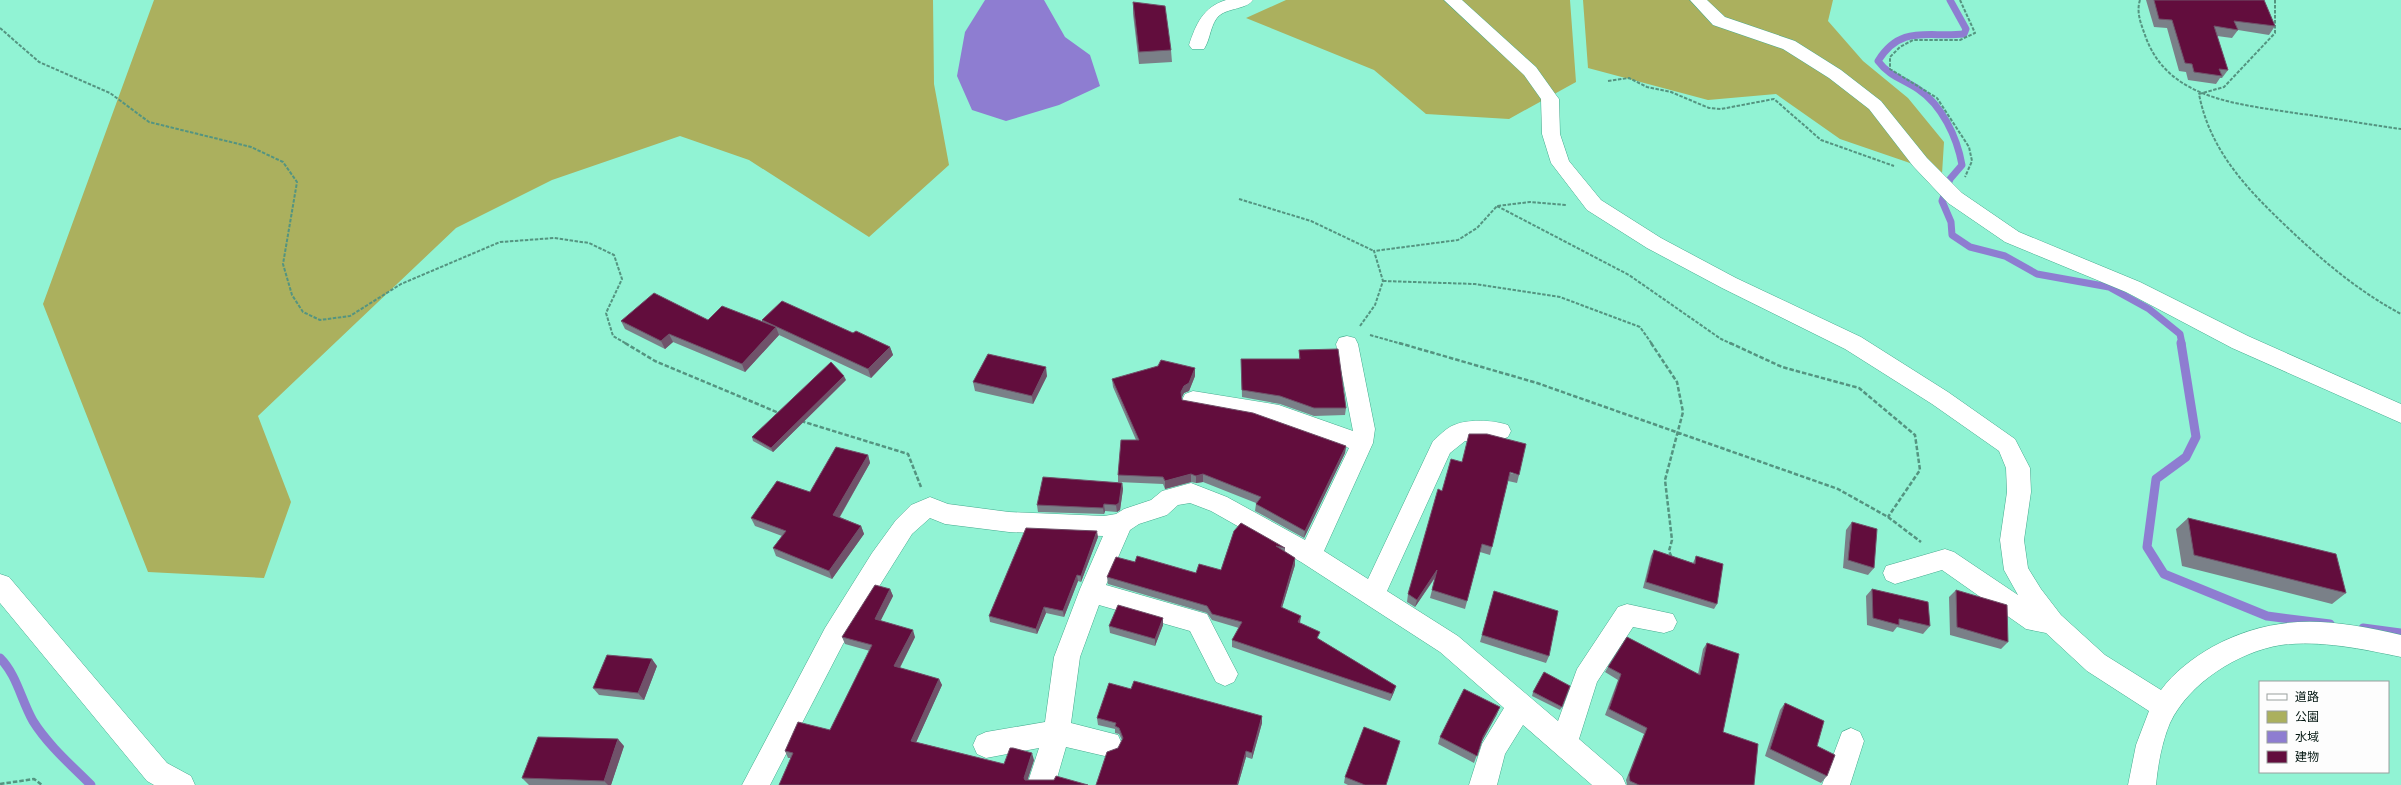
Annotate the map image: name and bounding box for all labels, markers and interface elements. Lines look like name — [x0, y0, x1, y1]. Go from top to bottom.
legend — [2259, 681, 2389, 773]
text: 道路 — [2295, 689, 2319, 704]
text: 公園 — [2295, 709, 2319, 724]
text: 水域 — [2295, 729, 2319, 744]
text: 建物 — [2295, 749, 2319, 764]

